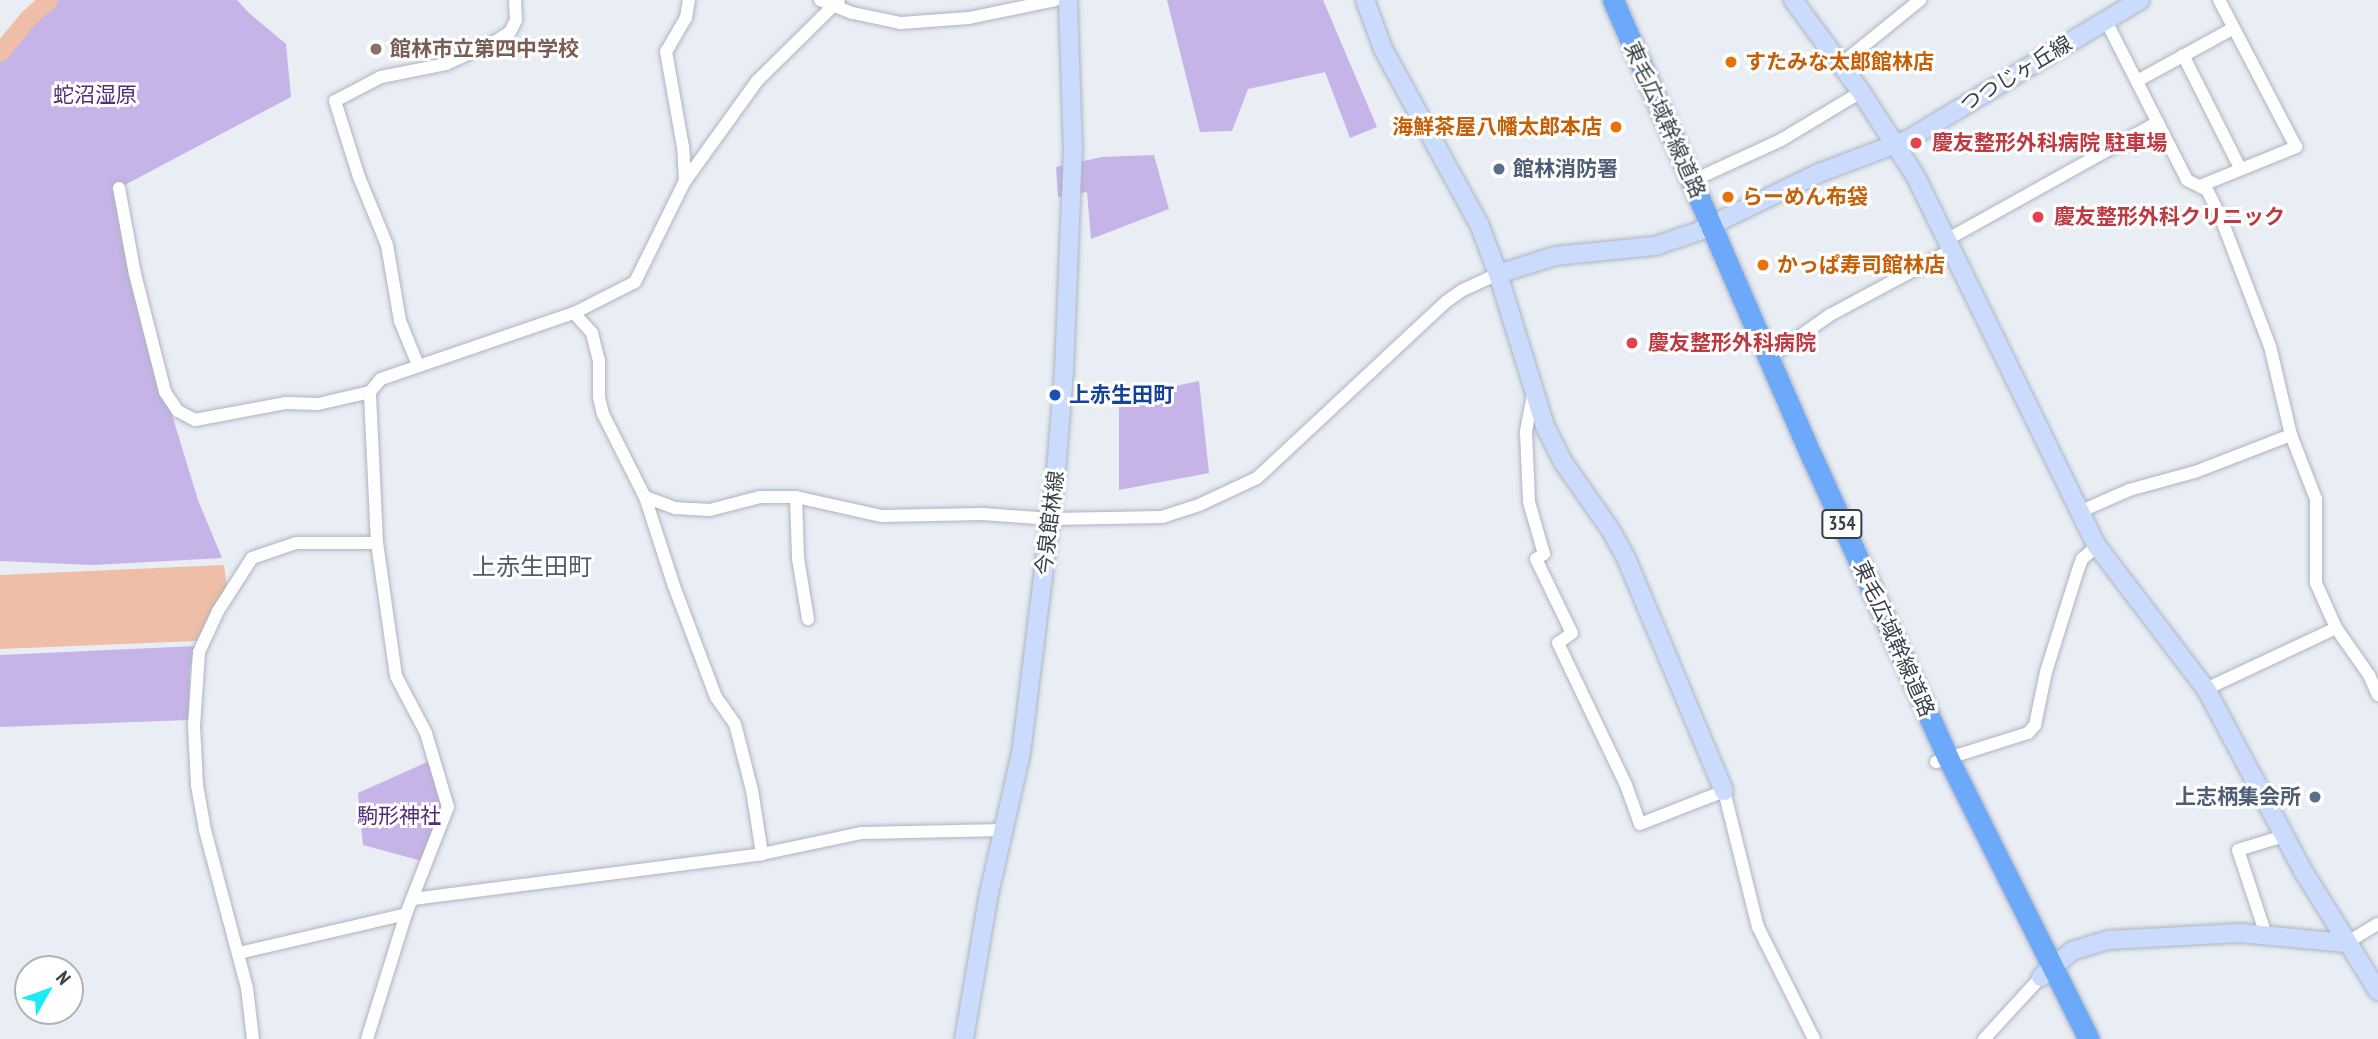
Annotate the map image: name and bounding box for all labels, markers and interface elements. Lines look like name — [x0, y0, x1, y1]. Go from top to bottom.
street label: つつじヶ丘線 — [1956, 31, 2076, 117]
place label: 館林市立第四中学校 — [390, 36, 579, 62]
street label: 東毛広域幹線道路 — [1619, 38, 1711, 202]
marker: 館林市立第四中学校 — [368, 41, 384, 57]
place label: すたみな太郎館林店 — [1745, 49, 1934, 75]
marker: すたみな太郎館林店 — [1723, 54, 1739, 70]
park label: 蛇沼湿原 — [53, 82, 137, 108]
place label: 海鮮茶屋八幡太郎本店 — [1392, 114, 1602, 140]
marker: 海鮮茶屋八幡太郎本店 — [1608, 119, 1624, 135]
place label: 慶友整形外科病院 駐車場 — [1932, 130, 2167, 156]
marker: 慶友整形外科病院 駐車場 — [1906, 133, 1926, 153]
place label: 館林消防署 — [1513, 156, 1618, 182]
marker: 館林消防署 — [1491, 161, 1507, 177]
place label: らーめん布袋 — [1742, 184, 1868, 210]
marker: らーめん布袋 — [1720, 189, 1736, 205]
place label: 慶友整形外科クリニック — [2054, 204, 2285, 230]
marker: 慶友整形外科クリニック — [2028, 207, 2048, 227]
place label: かっぱ寿司館林店 — [1777, 252, 1945, 278]
marker: かっぱ寿司館林店 — [1755, 257, 1771, 273]
place label: 慶友整形外科病院 — [1648, 330, 1816, 356]
marker: 慶友整形外科病院 — [1622, 333, 1642, 353]
place label: 上赤生田町 — [1069, 382, 1174, 408]
marker: 上赤生田町 — [1047, 387, 1063, 403]
street label: 今泉館林線 — [1031, 469, 1069, 577]
road number: 354 — [1821, 509, 1863, 540]
district label: 上赤生田町 — [472, 553, 592, 581]
street label: 東毛広域幹線道路 — [1848, 557, 1940, 721]
place label: 上志柄集会所 — [2175, 784, 2301, 810]
marker: 上志柄集会所 — [2307, 789, 2323, 805]
park label: 駒形神社 — [357, 803, 441, 829]
north arrow — [14, 955, 84, 1025]
text: N — [51, 966, 76, 989]

